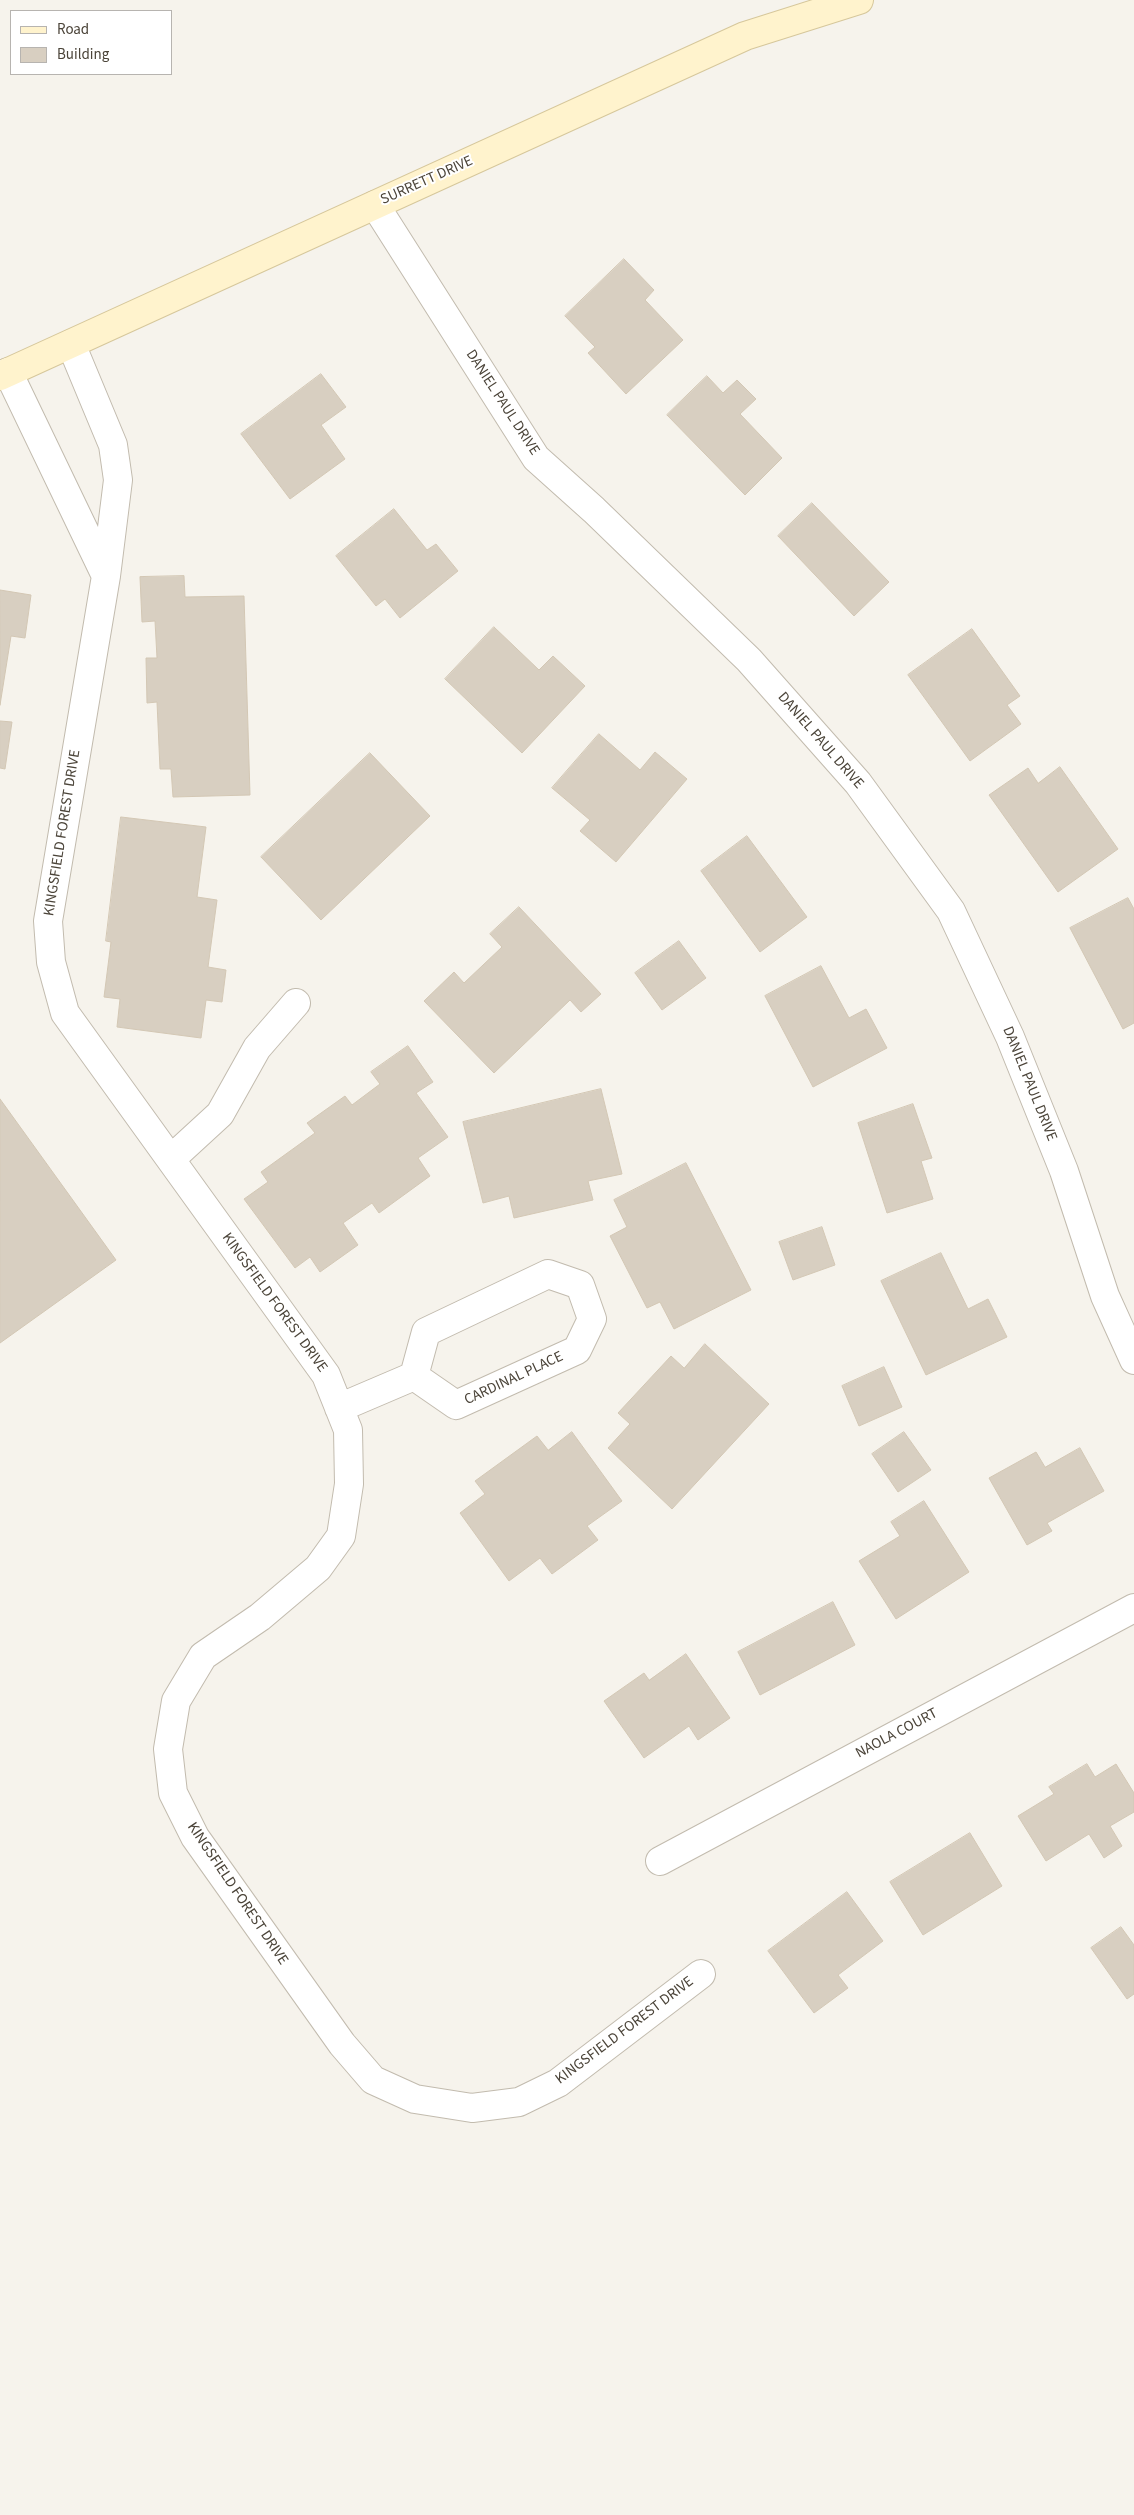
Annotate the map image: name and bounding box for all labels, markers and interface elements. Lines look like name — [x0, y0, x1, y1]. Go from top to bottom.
legend — [10, 10, 172, 75]
text: Road — [57, 19, 89, 40]
text: Building — [57, 44, 109, 65]
street label: SURRETT DRIVE — [378, 153, 476, 209]
street label: DANIEL PAUL DRIVE — [461, 347, 543, 459]
street label: DANIEL PAUL DRIVE — [773, 689, 867, 793]
street label: KINGSFIELD FOREST DRIVE — [41, 749, 85, 917]
street label: DANIEL PAUL DRIVE — [998, 1024, 1060, 1144]
street label: KINGSFIELD FOREST DRIVE — [217, 1230, 331, 1376]
street label: CARDINAL PLACE — [462, 1348, 566, 1410]
street label: NAOLA COURT — [853, 1705, 941, 1763]
street label: KINGSFIELD FOREST DRIVE — [183, 1819, 291, 1969]
street label: KINGSFIELD FOREST DRIVE — [552, 1973, 698, 2089]

